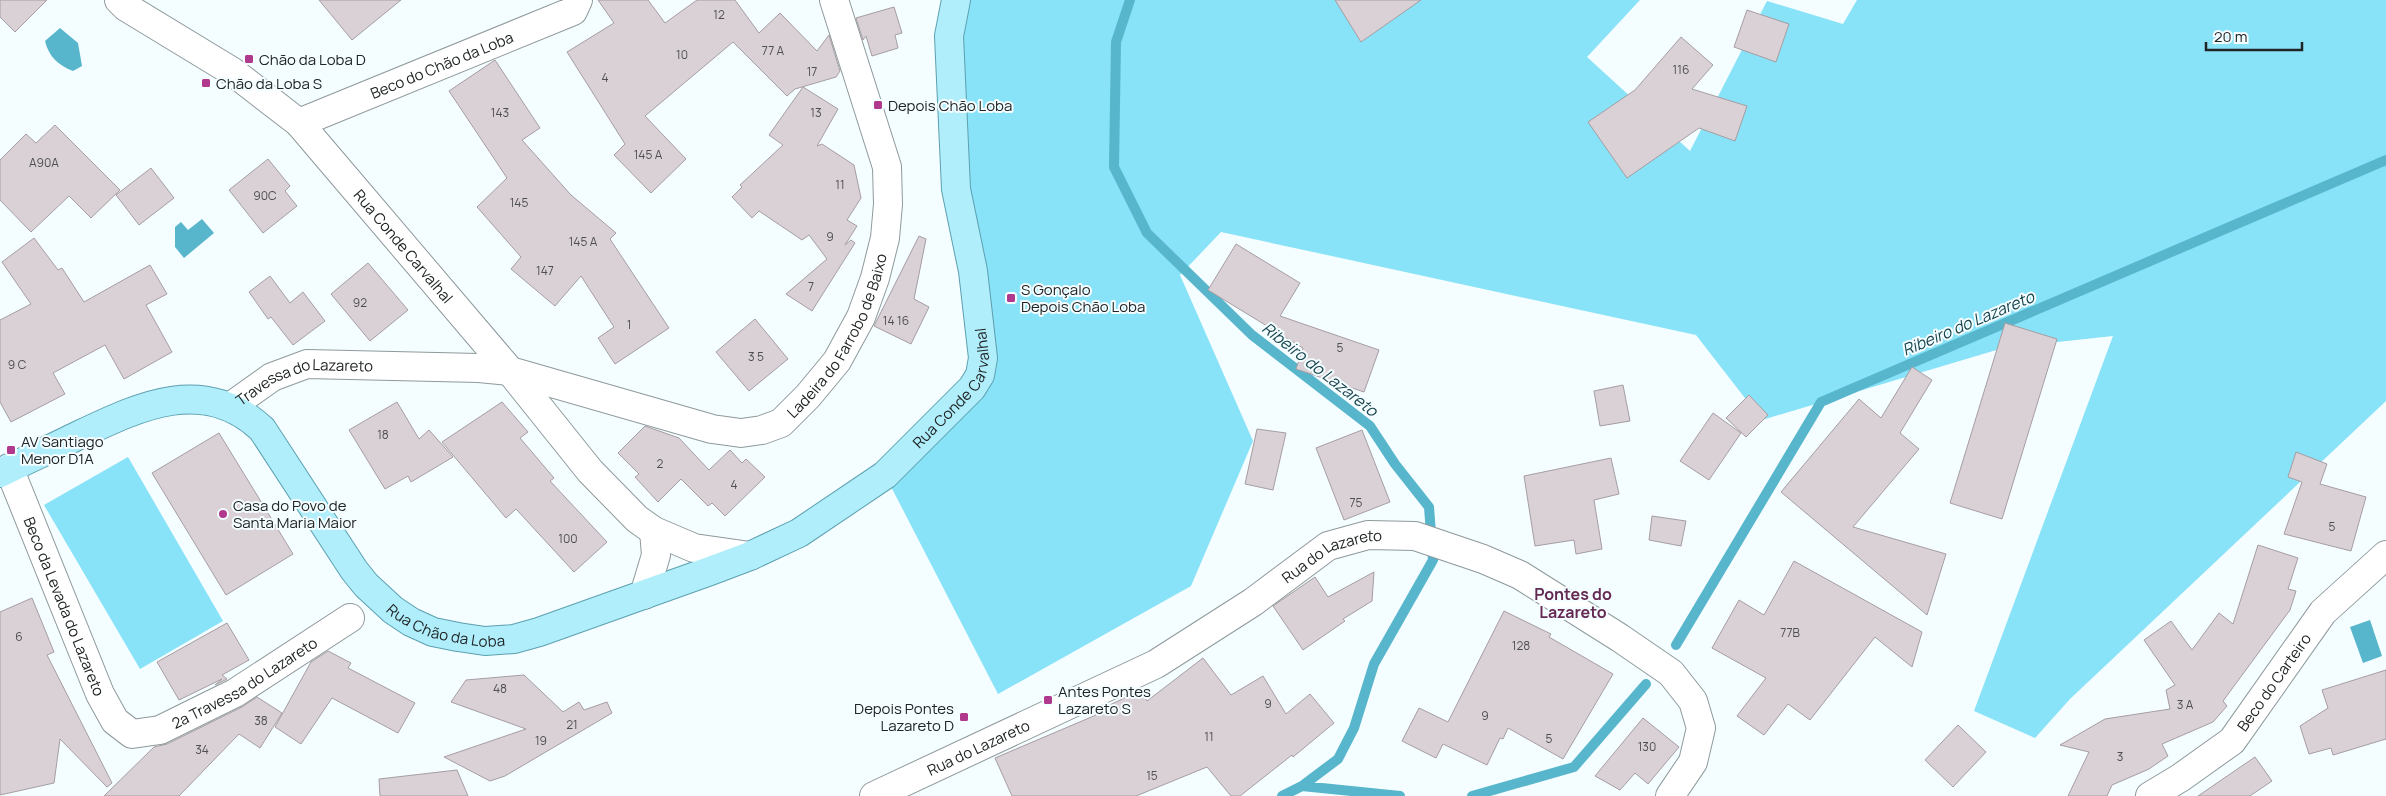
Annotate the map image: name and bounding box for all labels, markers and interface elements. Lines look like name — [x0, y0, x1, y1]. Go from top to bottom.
house number: 12 — [713, 6, 725, 23]
scale bar — [2206, 20, 2302, 52]
street label: Beco do Chão da Loba — [367, 26, 516, 103]
text: 20 m — [2214, 26, 2247, 47]
house number: 77 A — [762, 42, 785, 59]
house number: 10 — [676, 46, 688, 63]
place label: Chão da Loba D — [259, 49, 366, 70]
marker: Chão da Loba D — [243, 53, 255, 65]
house number: 116 — [1673, 61, 1689, 78]
house number: 17 — [807, 63, 817, 80]
house number: 4 — [601, 69, 609, 86]
place label: Chão da Loba S — [216, 73, 322, 94]
marker: Chão da Loba S — [200, 77, 212, 89]
place label: Depois Chão Loba — [888, 95, 1012, 116]
marker: Depois Chão Loba — [872, 99, 884, 111]
house number: 143 — [491, 104, 509, 121]
house number: 13 — [810, 104, 822, 121]
house number: 145 A — [634, 146, 663, 163]
house number: A90A — [29, 154, 59, 171]
house number: 11 — [835, 176, 845, 193]
street label: Rua Conde Carvalhal — [349, 185, 458, 307]
house number: 90C — [253, 187, 277, 204]
house number: 145 — [510, 194, 528, 211]
house number: 9 — [826, 228, 834, 245]
house number: 145 A — [569, 233, 598, 250]
street label: Ladeira do Farrobo de Baixo — [782, 251, 891, 422]
house number: 147 — [536, 262, 554, 279]
house number: 7 — [808, 278, 814, 295]
place label: S Gonçalo Depois Chão Loba — [1021, 279, 1145, 317]
water label: Ribeiro do Lazareto — [1899, 285, 2039, 361]
marker: S Gonçalo Depois Chão Loba — [1005, 292, 1017, 304]
house number: 92 — [353, 294, 367, 311]
house number: 14 16 — [883, 312, 909, 329]
house number: 1 — [627, 316, 631, 333]
water label: Ribeiro do Lazareto — [1258, 317, 1384, 422]
street label: Rua Conde Carvalhal — [908, 327, 994, 452]
house number: 5 — [1337, 339, 1344, 356]
house number: 3 5 — [748, 348, 764, 365]
street label: Travessa do Lazareto — [231, 353, 373, 410]
house number: 9 C — [8, 356, 27, 373]
house number: 18 — [377, 426, 389, 443]
place label: AV Santiago Menor D1A — [21, 431, 104, 469]
marker: AV Santiago Menor D1A — [5, 444, 17, 456]
house number: 2 — [657, 455, 664, 472]
house number: 4 — [730, 476, 738, 493]
house number: 75 — [1350, 494, 1363, 511]
place label: Casa do Povo de Santa Maria Maior — [233, 495, 357, 533]
marker: Casa do Povo de Santa Maria Maior — [217, 508, 229, 520]
street label: Beco da Levada do Lazareto — [19, 514, 110, 699]
house number: 5 — [2329, 518, 2336, 535]
street label: Rua do Lazareto — [1277, 524, 1382, 588]
house number: 100 — [558, 530, 578, 547]
district label: Pontes do Lazareto — [1534, 583, 1612, 623]
street label: Rua Chão da Loba — [382, 599, 506, 652]
house number: 77B — [1780, 624, 1800, 641]
house number: 6 — [15, 628, 23, 645]
street label: Beco do Carteiro — [2232, 629, 2316, 735]
street label: 2a Travessa do Lazareto — [168, 632, 321, 733]
house number: 128 — [1512, 637, 1530, 654]
house number: 48 — [493, 680, 507, 697]
place label: Antes Pontes Lazareto S — [1058, 681, 1151, 719]
marker: Antes Pontes Lazareto S — [1042, 694, 1054, 706]
house number: 9 — [1264, 695, 1272, 712]
house number: 3 A — [2177, 696, 2194, 713]
place label: Depois Pontes Lazareto D — [854, 698, 954, 736]
house number: 9 — [1481, 707, 1489, 724]
marker: Depois Pontes Lazareto D — [958, 711, 970, 723]
house number: 38 — [254, 712, 268, 729]
street label: Rua do Lazareto — [923, 714, 1033, 780]
house number: 21 — [566, 716, 578, 733]
house number: 11 — [1204, 728, 1214, 745]
house number: 5 — [1546, 730, 1553, 747]
house number: 19 — [535, 732, 547, 749]
house number: 130 — [1638, 738, 1656, 755]
house number: 34 — [195, 741, 209, 758]
house number: 3 — [2117, 748, 2123, 765]
house number: 15 — [1146, 767, 1158, 784]

